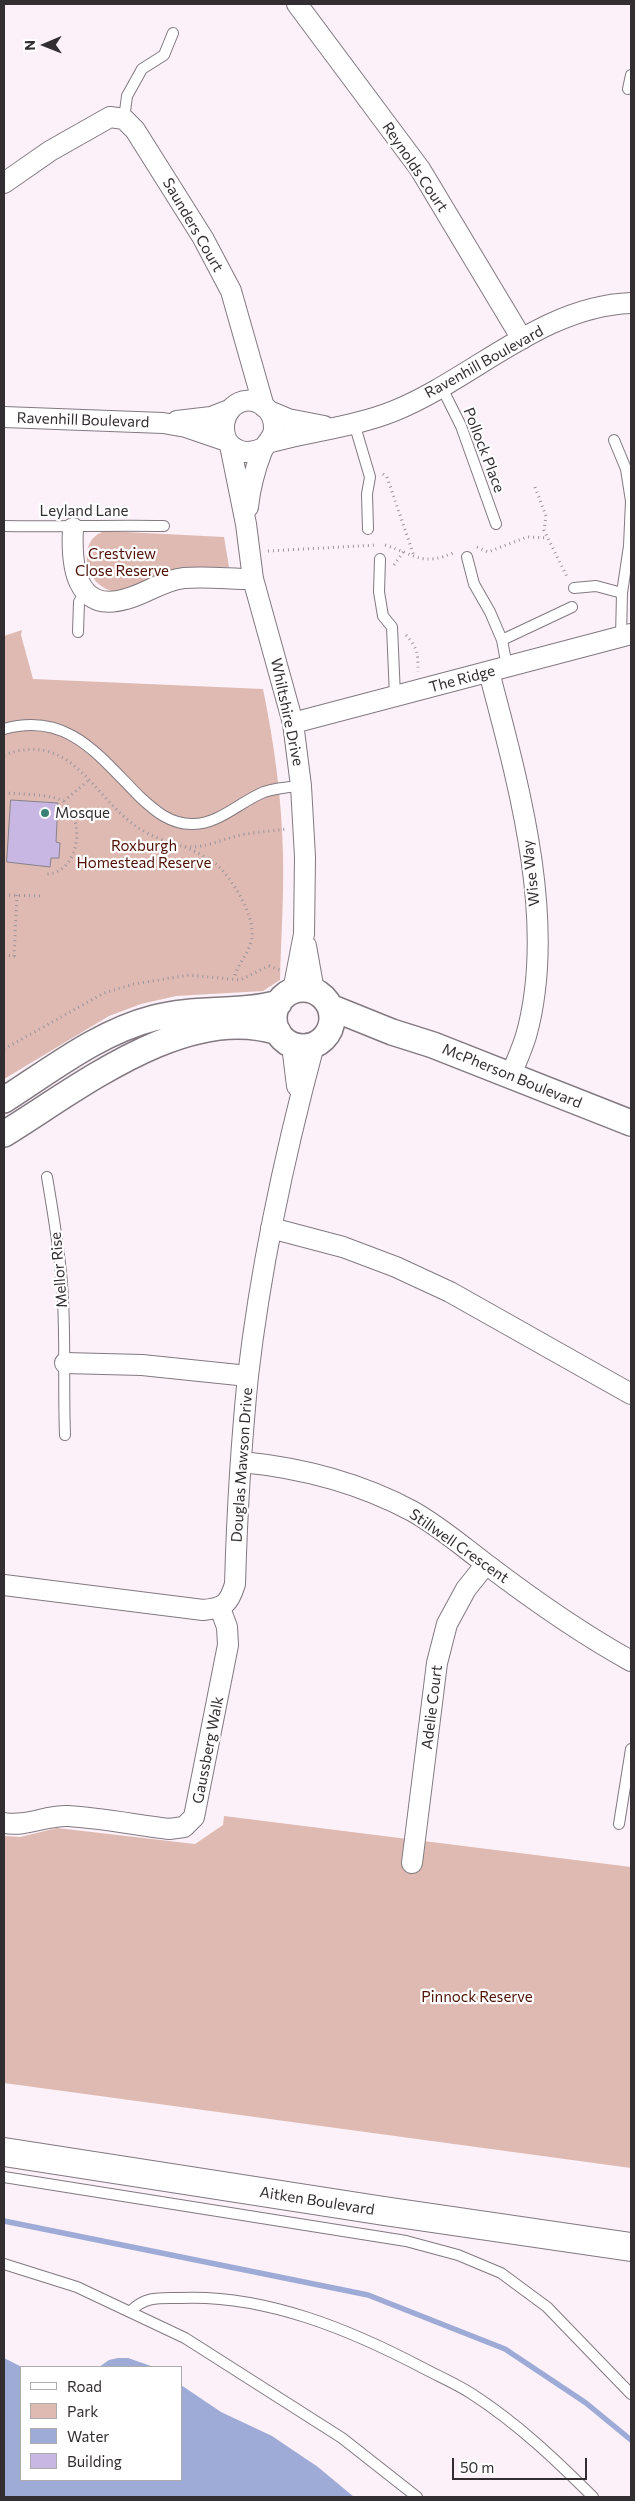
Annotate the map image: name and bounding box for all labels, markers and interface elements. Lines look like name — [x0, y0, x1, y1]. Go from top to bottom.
north arrow — [20, 20, 70, 70]
text: N — [21, 40, 38, 51]
street label: Reynolds Court — [378, 119, 452, 215]
street label: Saunders Court — [159, 175, 227, 275]
street label: Ravenhill Boulevard — [422, 322, 546, 402]
street label: Pollock Place — [460, 405, 508, 495]
street label: Ravenhill Boulevard — [16, 409, 150, 431]
street label: Leyland Lane — [40, 502, 128, 520]
park label: Crestview Close Reserve — [75, 545, 169, 580]
street label: Whiltshire Drive — [267, 656, 307, 768]
street label: The Ridge — [427, 662, 497, 696]
place label: Mosque — [55, 804, 110, 822]
marker: Mosque — [39, 807, 51, 819]
park label: Roxburgh Homestead Reserve — [77, 837, 211, 872]
street label: Wise Way — [519, 839, 543, 907]
street label: McPherson Boulevard — [440, 1040, 584, 1112]
street label: Mellor Rise — [47, 1231, 71, 1309]
street label: Douglas Mawson Drive — [228, 1387, 256, 1543]
street label: Stillwell Crescent — [406, 1505, 512, 1587]
street label: Adelie Court — [418, 1664, 446, 1750]
street label: Gaussberg Walk — [189, 1695, 227, 1805]
park label: Pinnock Reserve — [421, 1988, 533, 2006]
street label: Aitken Boulevard — [258, 2183, 376, 2219]
legend — [20, 2366, 182, 2481]
text: Road — [67, 2377, 102, 2395]
text: Park — [67, 2402, 98, 2420]
text: Water — [67, 2427, 109, 2445]
scale bar — [455, 2448, 590, 2480]
text: Building — [67, 2452, 122, 2470]
text: 50 m — [460, 2458, 494, 2476]

